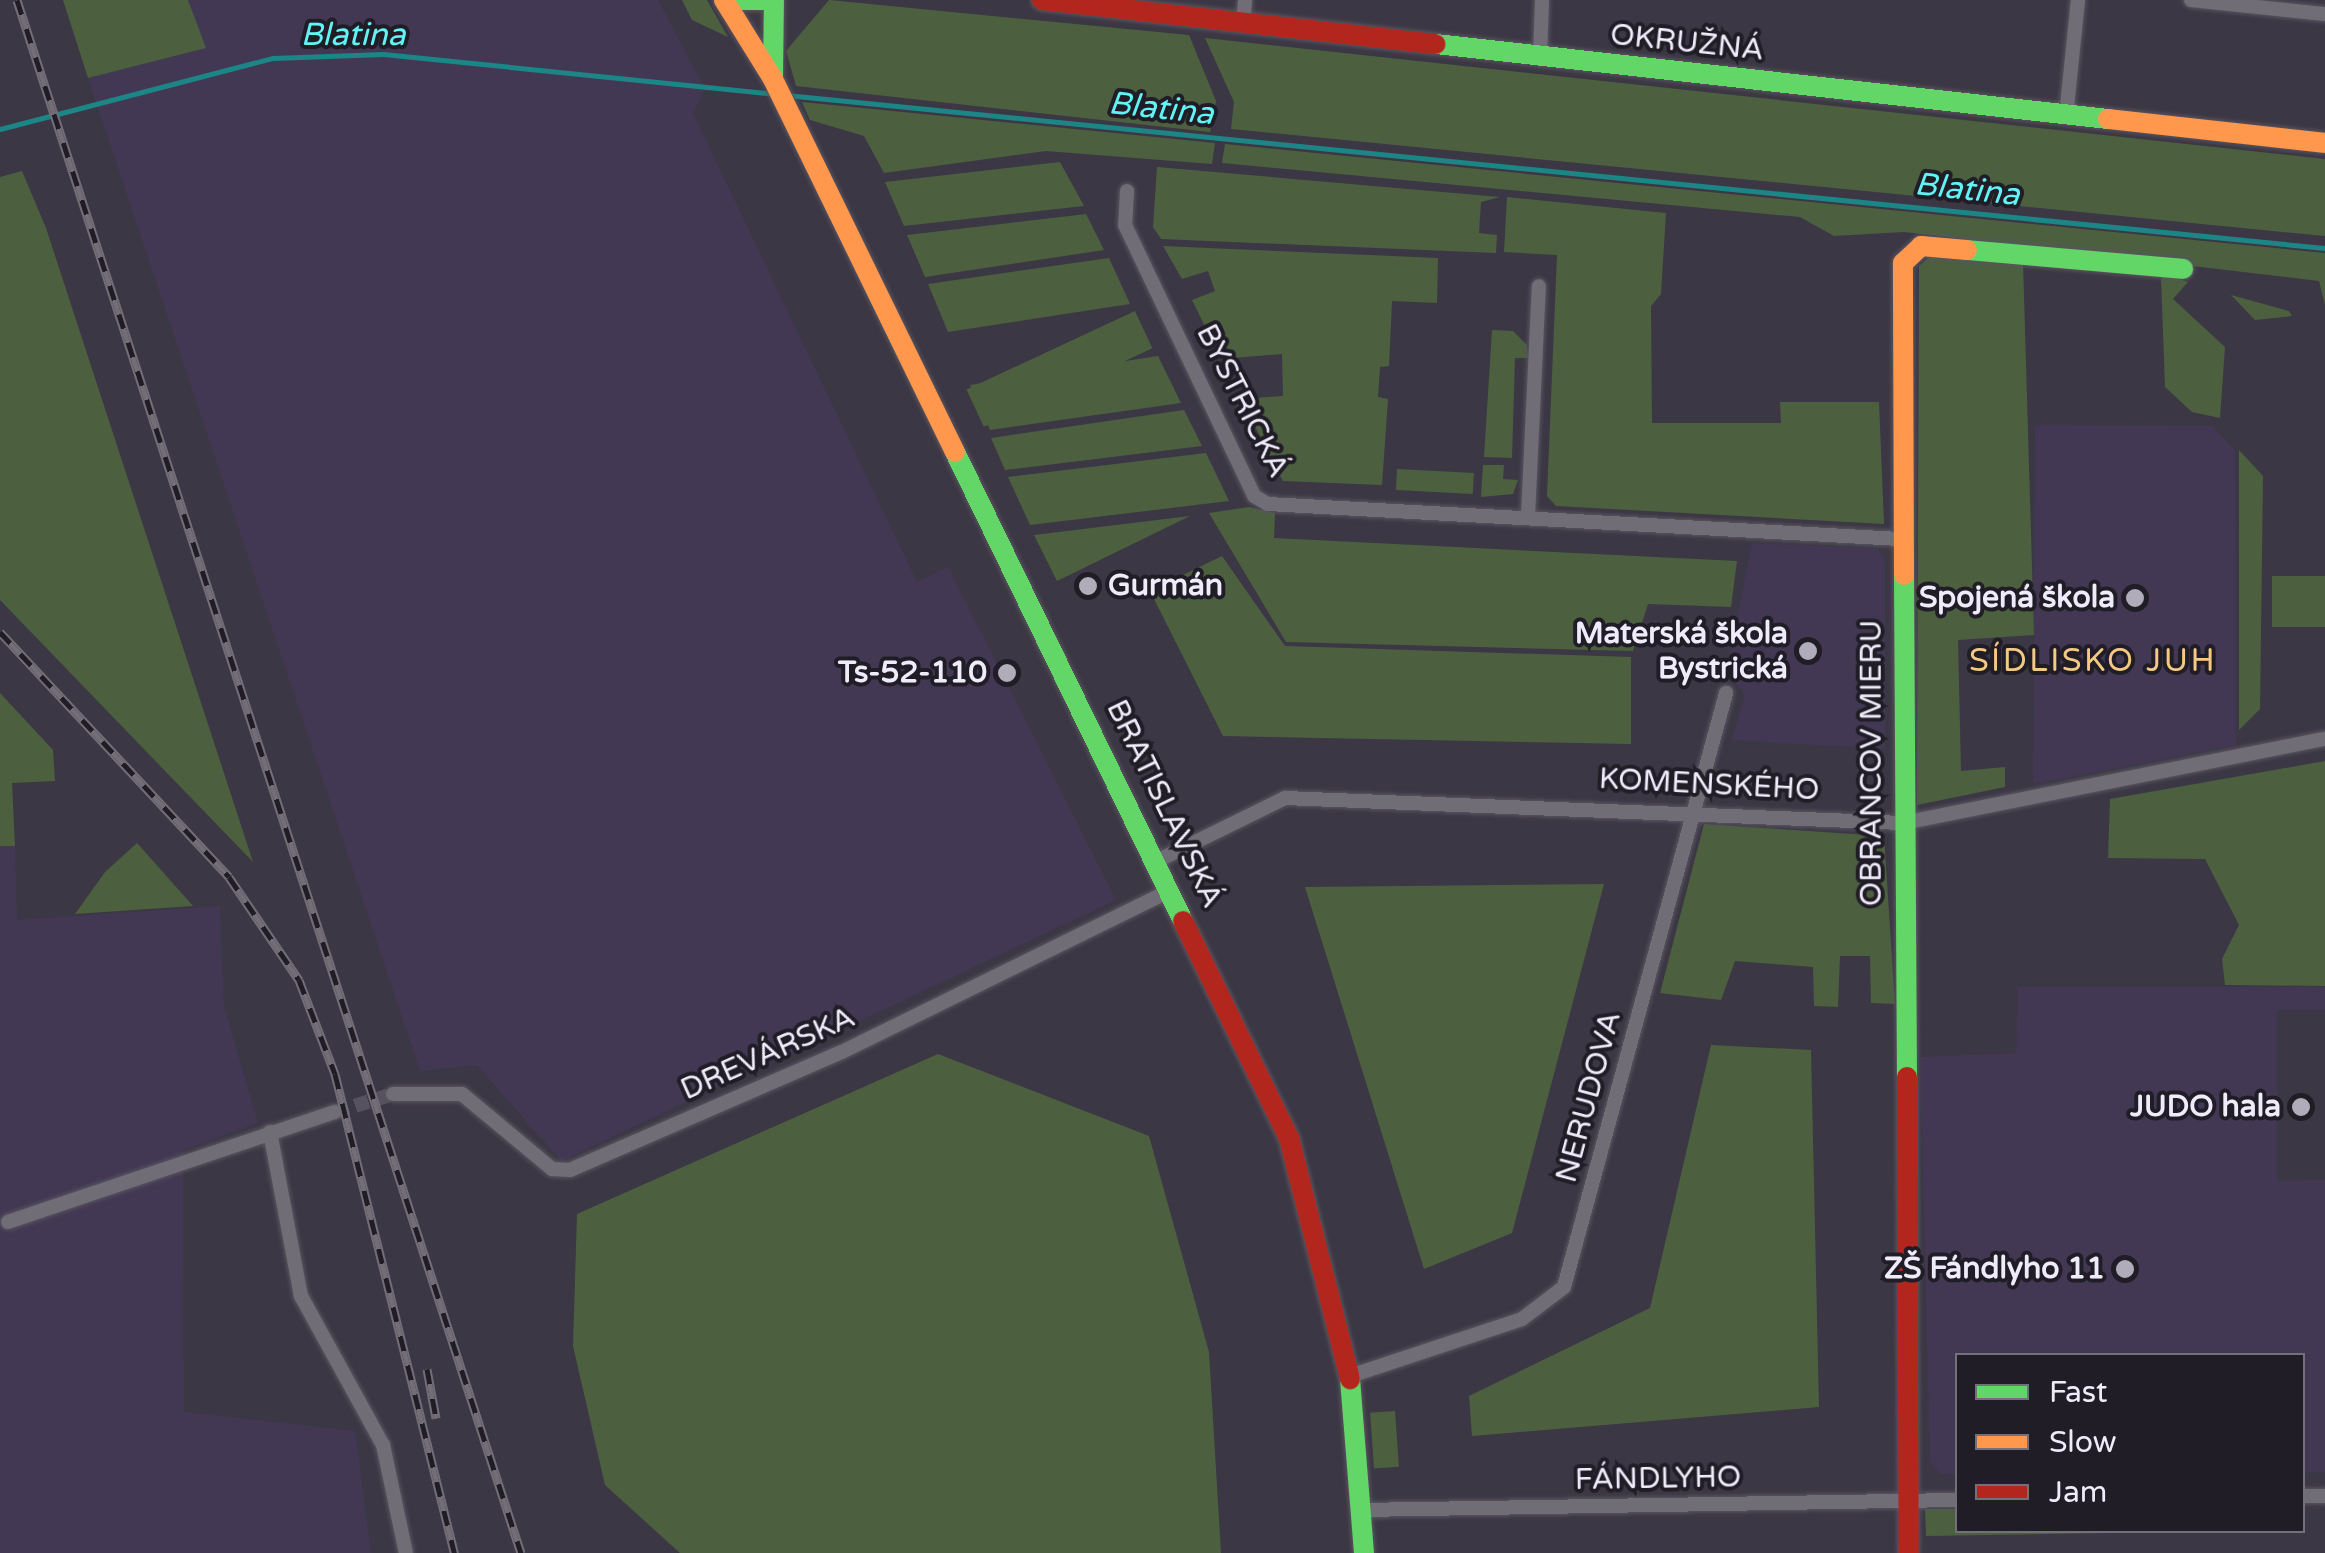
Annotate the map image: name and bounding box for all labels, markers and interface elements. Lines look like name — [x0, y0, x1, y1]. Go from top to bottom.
water label: Blatina — [300, 16, 406, 54]
street label: OKRUŽNÁ — [1608, 17, 1766, 69]
water label: Blatina — [1107, 84, 1215, 134]
water label: Blatina — [1913, 165, 2021, 215]
street label: BYSTRICKÁ — [1188, 318, 1296, 484]
place label: Gurmán — [1108, 568, 1223, 604]
marker: Gurmán — [1077, 575, 1099, 597]
place label: Spojená škola — [1919, 580, 2115, 616]
marker: Spojená škola — [2124, 587, 2146, 609]
place label: Materská škola Bystrická — [1575, 616, 1788, 686]
street label: OBRANCOV MIERU — [1854, 620, 1890, 906]
marker: Materská škola Bystrická — [1797, 640, 1819, 662]
district label: SÍDLISKO JUH — [1969, 642, 2217, 680]
place label: Ts-52-110 — [838, 655, 987, 691]
marker: Ts-52-110 — [996, 662, 1018, 684]
street label: BRATISLAVSKÁ — [1098, 694, 1230, 914]
street label: KOMENSKÉHO — [1598, 761, 1820, 809]
street label: DREVÁRSKA — [675, 1000, 861, 1108]
street label: NERUDOVA — [1549, 1007, 1629, 1187]
place label: JUDO hala — [2130, 1089, 2281, 1125]
marker: JUDO hala — [2290, 1096, 2312, 1118]
place label: ZŠ Fándlyho 11 — [1884, 1251, 2105, 1287]
marker: ZŠ Fándlyho 11 — [2114, 1258, 2136, 1280]
legend — [1955, 1353, 2305, 1533]
text: Fast — [2049, 1374, 2108, 1411]
text: Slow — [2049, 1424, 2117, 1461]
street label: FÁNDLYHO — [1574, 1460, 1742, 1498]
text: Jam — [2049, 1474, 2107, 1511]

